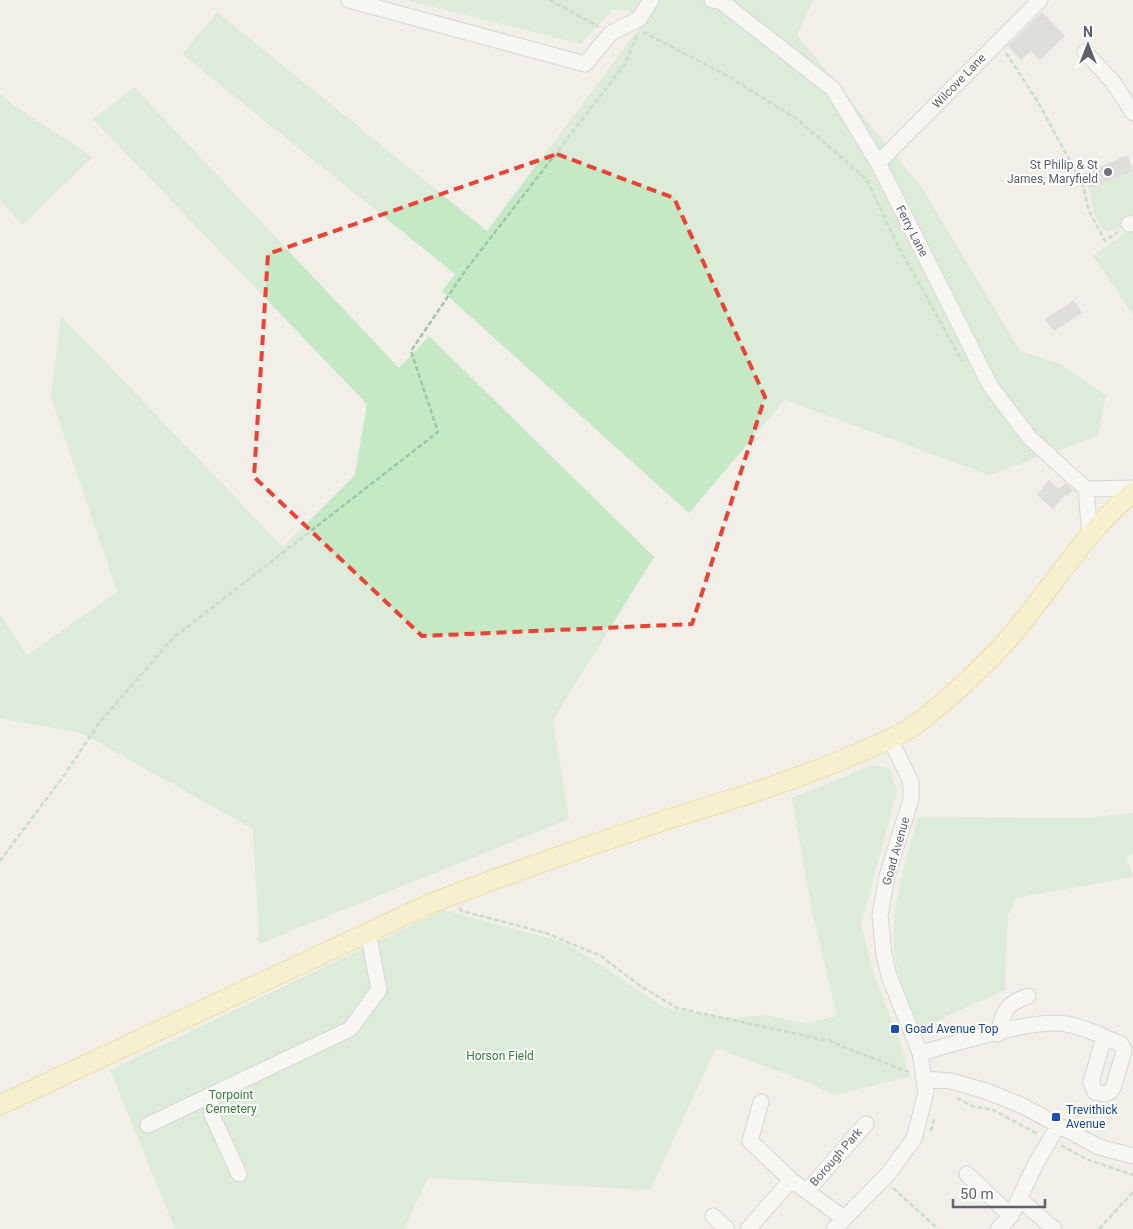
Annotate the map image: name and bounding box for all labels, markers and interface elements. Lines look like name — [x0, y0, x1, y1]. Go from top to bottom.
north arrow — [1063, 20, 1113, 70]
text: N — [1083, 24, 1093, 40]
street label: Wilcove Lane — [929, 51, 989, 111]
place label: St Philip & St James, Maryfield — [1007, 158, 1098, 186]
marker: St Philip & St James, Maryfield — [1102, 166, 1114, 178]
street label: Ferry Lane — [893, 203, 931, 259]
street label: Goad Avenue — [880, 815, 912, 887]
place label: Goad Avenue Top — [905, 1022, 999, 1036]
marker: Goad Avenue Top — [889, 1023, 901, 1035]
park label: Horson Field — [466, 1049, 534, 1063]
park label: Torpoint Cemetery — [205, 1088, 257, 1116]
place label: Trevithick Avenue — [1066, 1103, 1118, 1131]
marker: Trevithick Avenue — [1050, 1111, 1062, 1123]
street label: Borough Park — [807, 1124, 866, 1189]
scale bar — [953, 1176, 1046, 1208]
text: 50 m — [960, 1185, 994, 1203]

